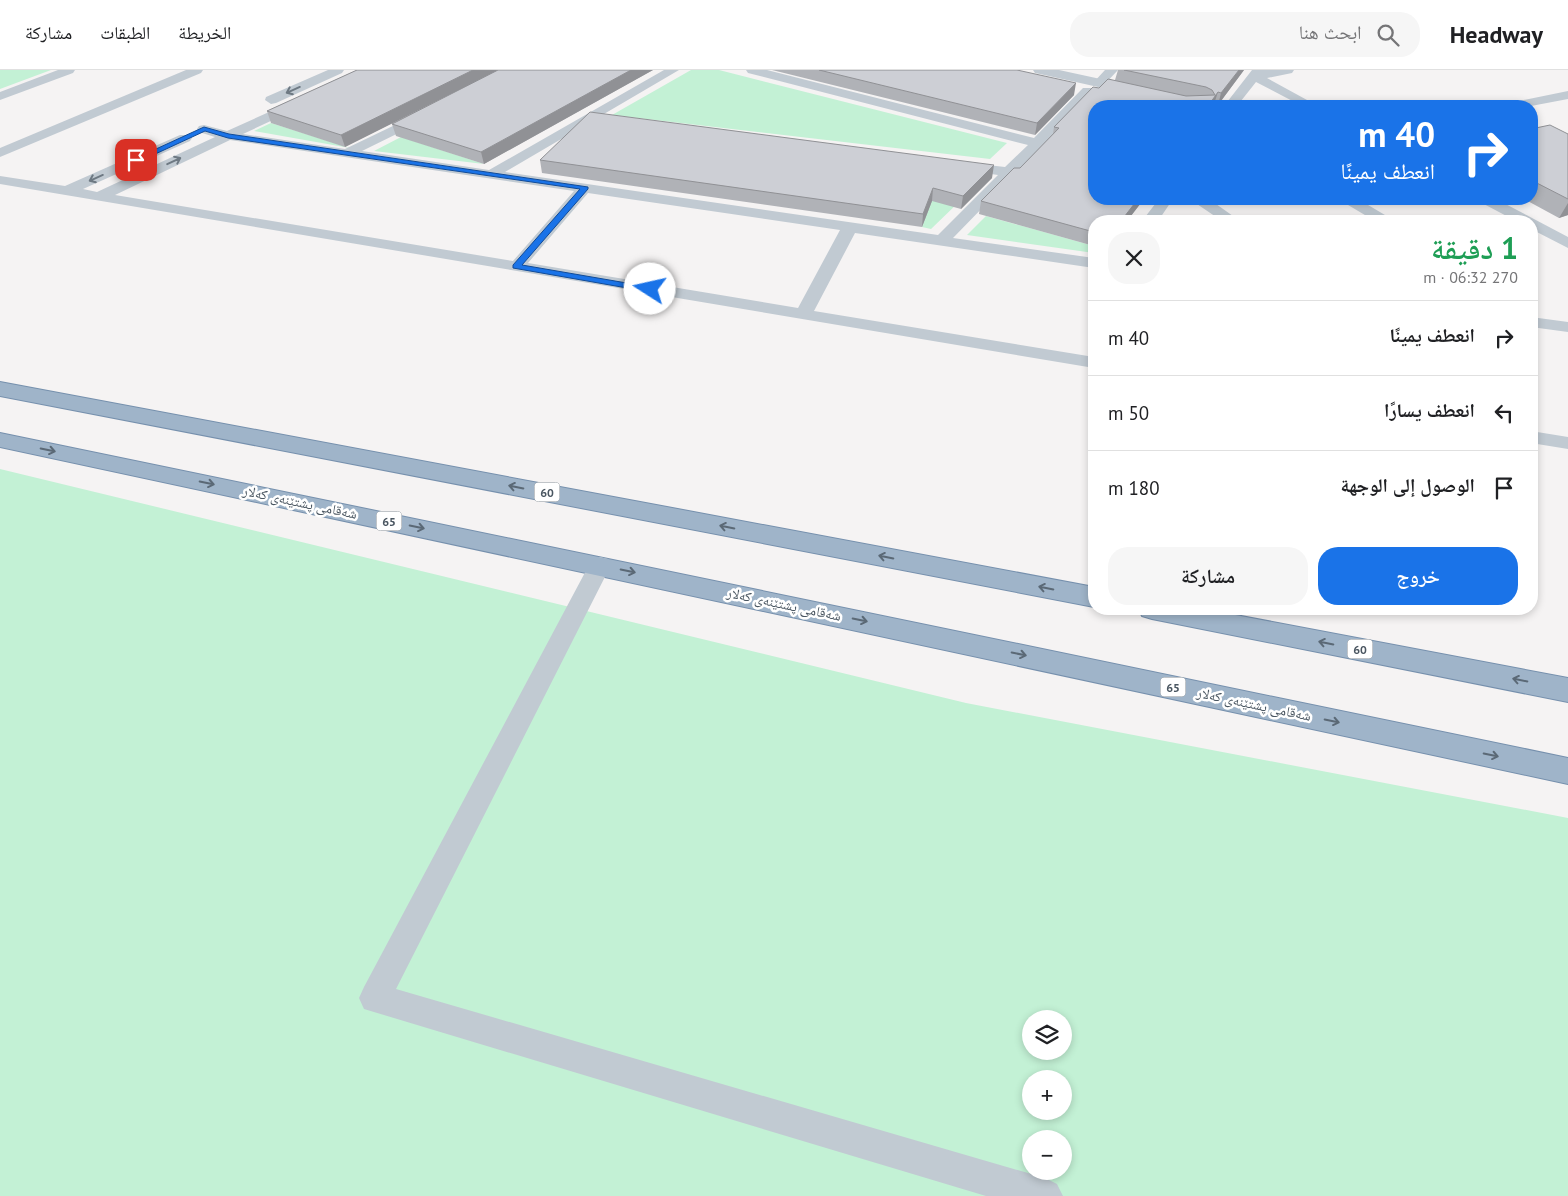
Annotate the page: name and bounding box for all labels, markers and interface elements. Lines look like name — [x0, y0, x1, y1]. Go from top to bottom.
search box — [1070, 12, 1420, 57]
text: Headway — [1450, 19, 1543, 50]
text: ابحث هنا — [1299, 20, 1362, 44]
text: مشاركة — [25, 21, 72, 44]
text: الطبقات — [100, 21, 150, 44]
text: الخريطة — [178, 21, 231, 44]
icon: search — [1374, 21, 1402, 49]
one-way arrow — [286, 85, 301, 95]
text: 40 m — [1358, 111, 1435, 157]
icon: right — [1453, 120, 1518, 185]
pin — [115, 139, 157, 181]
icon: arrive — [122, 146, 150, 174]
one-way arrow — [166, 156, 181, 166]
text: انعطف يمينًا — [1340, 157, 1435, 185]
one-way arrow — [89, 174, 104, 184]
text: 1 دقيقة — [1431, 228, 1518, 267]
button: close — [1108, 232, 1160, 284]
position arrow — [623, 262, 675, 314]
text: 270 m · 06:32 — [1423, 267, 1518, 287]
text: انعطف يمينًا — [1390, 323, 1475, 347]
icon: right — [1490, 324, 1518, 352]
text: 40 m — [1108, 326, 1149, 350]
text: انعطف يسارًا — [1384, 398, 1475, 422]
icon: left — [1490, 399, 1518, 427]
text: 50 m — [1108, 401, 1149, 425]
one-way arrow — [39, 445, 55, 455]
text: الوصول إلى الوجهة — [1340, 473, 1475, 497]
icon: arrive — [1490, 474, 1518, 502]
text: 180 m — [1108, 476, 1160, 500]
one-way arrow — [198, 479, 214, 488]
street label: شەقامی پشتێنەی کەلار — [240, 481, 359, 523]
one-way arrow — [508, 481, 524, 491]
road number: 60 — [534, 482, 560, 502]
road number: 65 — [376, 512, 402, 531]
one-way arrow — [719, 521, 735, 531]
one-way arrow — [409, 523, 425, 532]
button: مشاركة — [1108, 547, 1308, 605]
button: خروج — [1318, 547, 1518, 605]
one-way arrow — [879, 552, 895, 562]
one-way arrow — [619, 567, 635, 576]
street label: شەقامی پشتێنەی کەلار — [724, 583, 843, 625]
one-way arrow — [1038, 583, 1054, 592]
one-way arrow — [852, 616, 868, 626]
one-way arrow — [1319, 637, 1335, 647]
road number: 60 — [1348, 640, 1372, 658]
one-way arrow — [1011, 650, 1027, 659]
one-way arrow — [1513, 675, 1529, 685]
road number: 65 — [1160, 678, 1186, 696]
street label: شەقامی پشتێنەی کەلار — [1194, 683, 1313, 725]
one-way arrow — [1324, 717, 1340, 726]
one-way arrow — [1483, 750, 1499, 760]
map controls — [1022, 1010, 1072, 1180]
button: layers — [1022, 1010, 1072, 1060]
button: + — [1022, 1070, 1072, 1120]
button: − — [1022, 1130, 1072, 1180]

